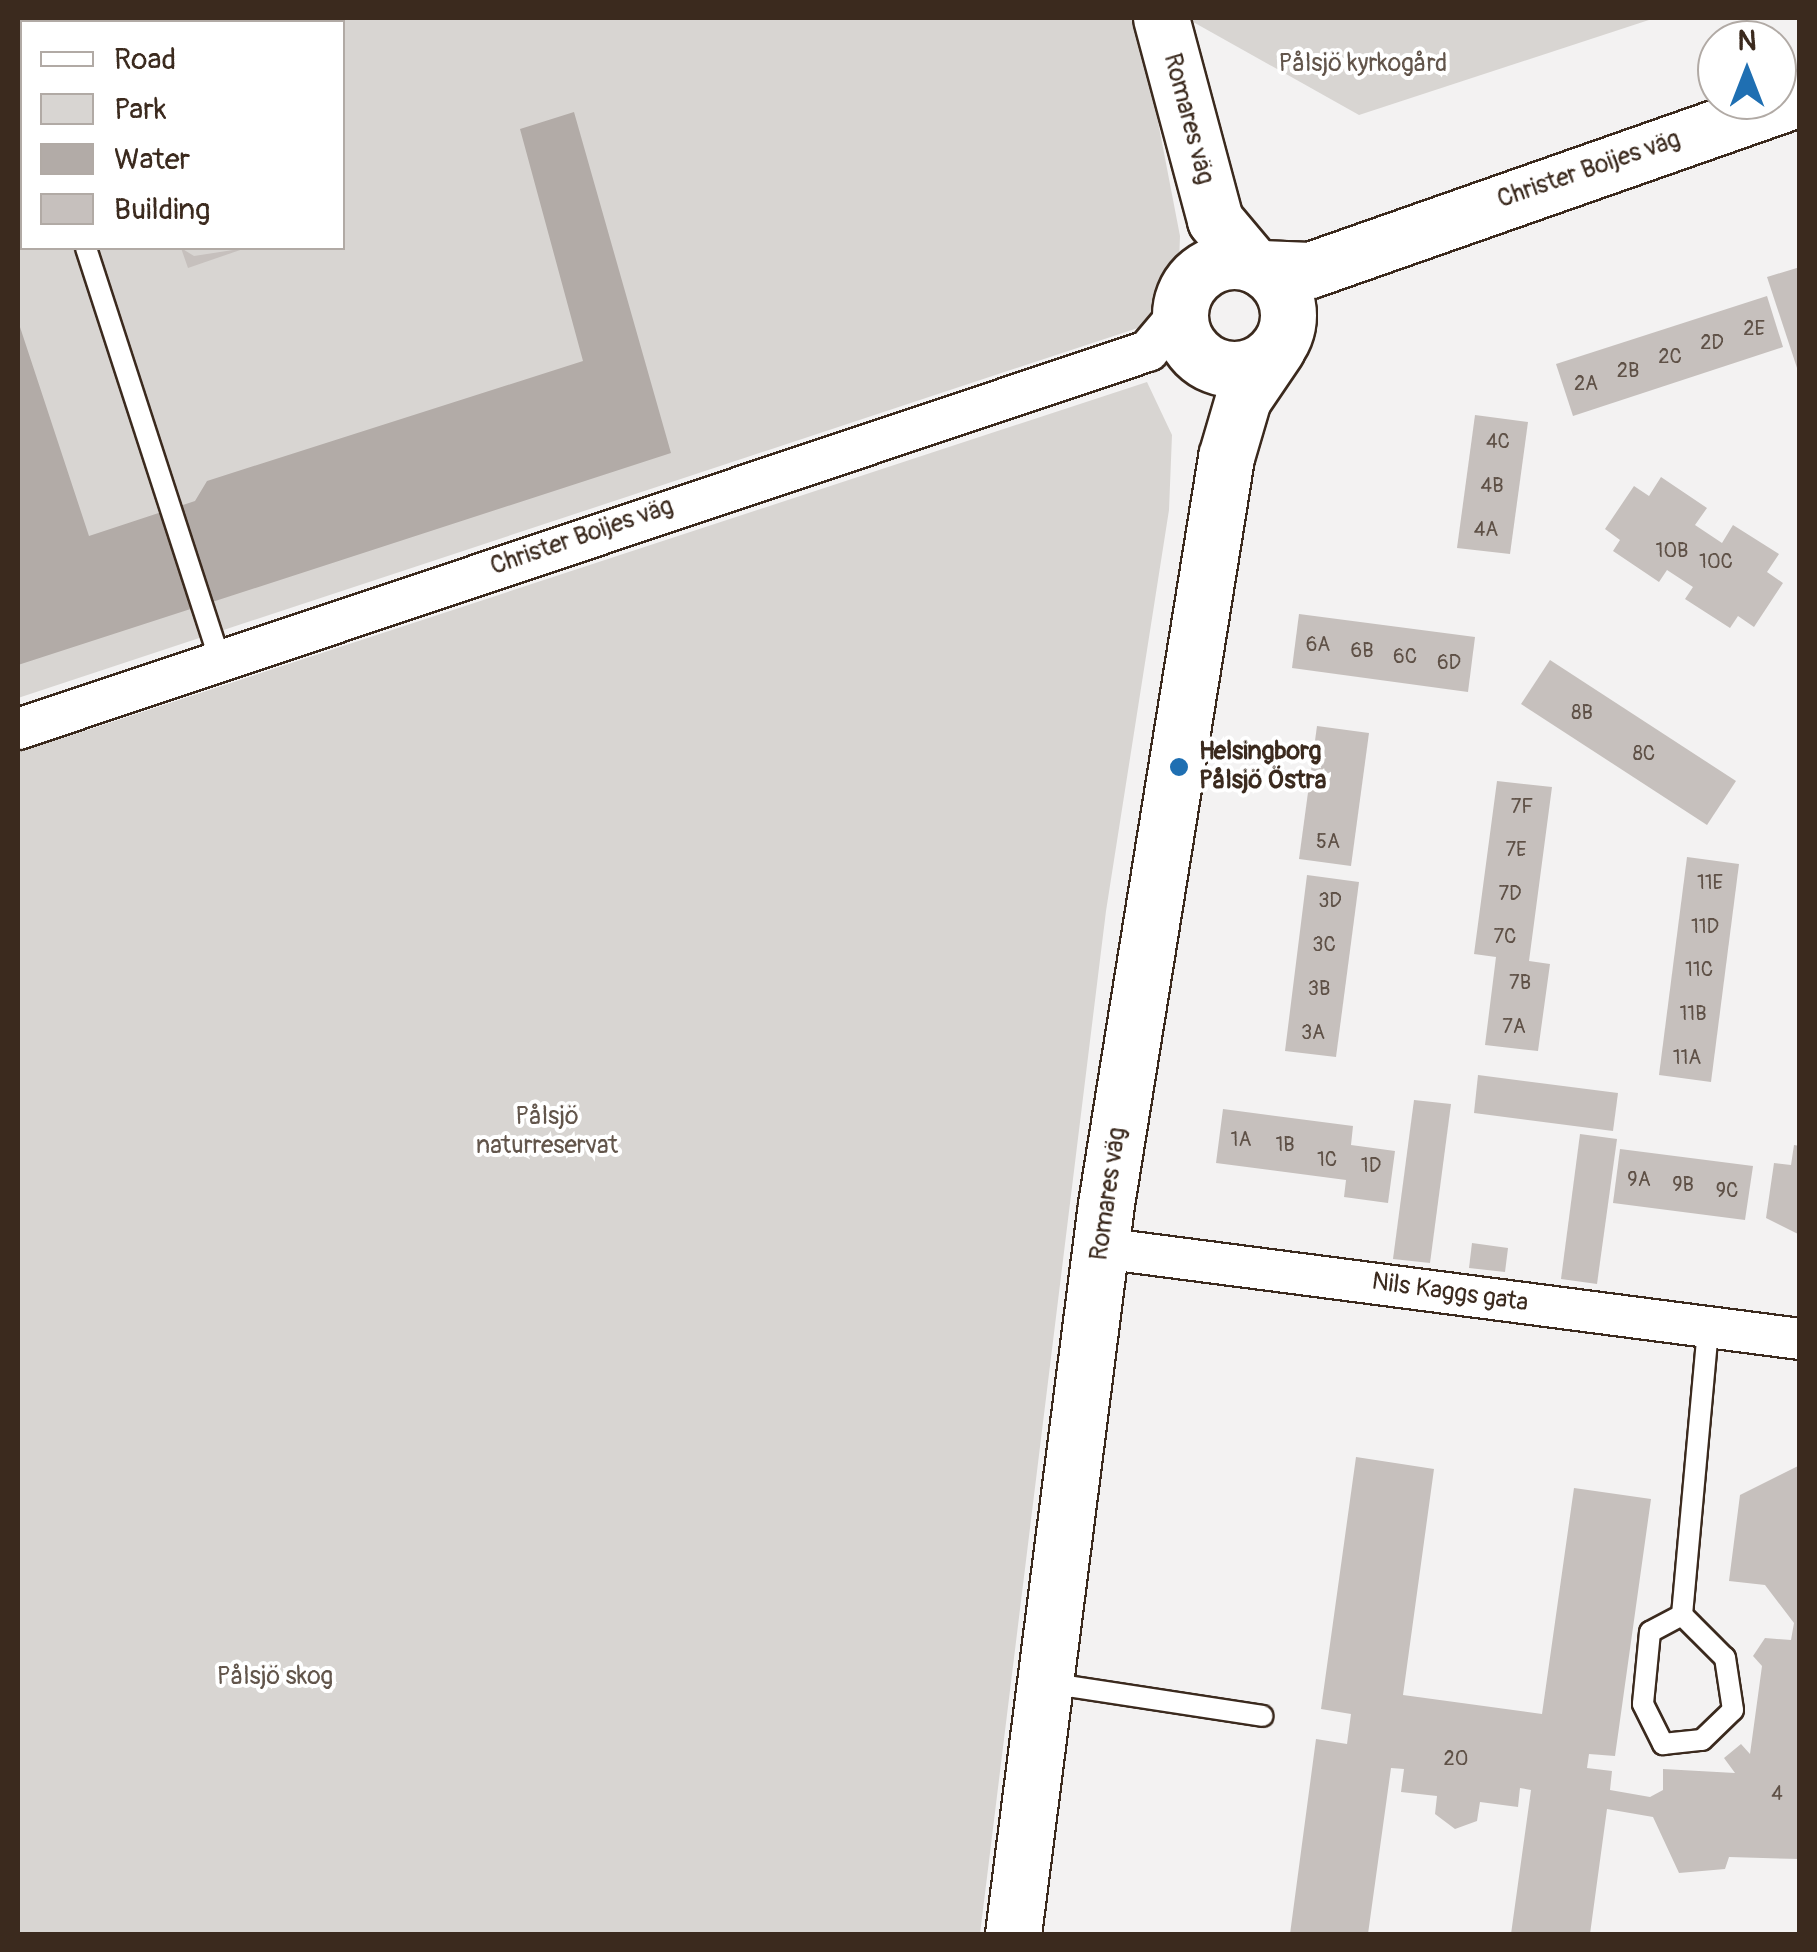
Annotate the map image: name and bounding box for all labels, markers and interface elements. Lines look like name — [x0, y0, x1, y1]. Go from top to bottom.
legend — [20, 20, 345, 250]
north arrow — [1697, 20, 1797, 120]
text: N — [1738, 24, 1756, 59]
text: Road — [114, 41, 176, 78]
park label: Pålsjö kyrkogård — [1279, 49, 1447, 79]
street label: Romares väg — [1156, 50, 1220, 188]
text: Park — [114, 91, 167, 128]
street label: Christer Boijes väg — [1494, 125, 1684, 215]
text: Water — [114, 141, 190, 178]
text: Building — [114, 191, 210, 228]
house number: 2E — [1743, 316, 1765, 340]
house number: 2D — [1700, 330, 1724, 354]
house number: 2C — [1658, 344, 1682, 368]
house number: 2B — [1617, 358, 1639, 382]
house number: 2A — [1574, 371, 1598, 395]
house number: 4C — [1486, 429, 1510, 453]
house number: 4B — [1481, 473, 1503, 497]
street label: Christer Boijes väg — [487, 492, 677, 582]
house number: 4A — [1474, 517, 1498, 541]
house number: 10B — [1656, 538, 1688, 562]
house number: 10C — [1699, 549, 1733, 573]
house number: 6A — [1306, 632, 1330, 656]
house number: 6B — [1351, 638, 1373, 662]
house number: 6C — [1393, 644, 1417, 668]
house number: 6D — [1437, 650, 1461, 674]
house number: 8B — [1571, 700, 1593, 724]
place label: Helsingborg Pålsjö Östra — [1199, 738, 1326, 797]
house number: 8C — [1633, 741, 1655, 765]
marker: Helsingborg Pålsjö Östra — [1168, 756, 1190, 778]
house number: 7F — [1511, 794, 1533, 818]
house number: 5A — [1316, 829, 1340, 853]
house number: 7E — [1506, 837, 1526, 861]
house number: 11E — [1697, 870, 1723, 894]
house number: 7D — [1498, 881, 1522, 905]
house number: 3D — [1318, 888, 1342, 912]
house number: 11D — [1691, 914, 1719, 938]
house number: 7C — [1494, 924, 1516, 948]
house number: 3C — [1312, 932, 1336, 956]
house number: 11C — [1685, 957, 1713, 981]
house number: 7B — [1509, 970, 1531, 994]
house number: 3B — [1308, 976, 1330, 1000]
house number: 11B — [1680, 1001, 1706, 1025]
house number: 7A — [1502, 1014, 1526, 1038]
house number: 3A — [1301, 1020, 1325, 1044]
house number: 11A — [1673, 1045, 1701, 1069]
park label: Pålsjö naturreservat — [476, 1103, 618, 1162]
street label: Romares väg — [1085, 1126, 1133, 1262]
house number: 1A — [1231, 1127, 1251, 1151]
house number: 1B — [1275, 1132, 1295, 1156]
house number: 1C — [1317, 1147, 1337, 1171]
house number: 1D — [1361, 1153, 1381, 1177]
house number: 9A — [1627, 1167, 1651, 1191]
house number: 9B — [1672, 1172, 1694, 1196]
house number: 9C — [1716, 1178, 1738, 1202]
street label: Nils Kaggs gata — [1370, 1267, 1530, 1319]
park label: Pålsjö skog — [217, 1662, 333, 1692]
house number: 20 — [1444, 1746, 1468, 1770]
house number: 4 — [1771, 1781, 1783, 1805]

